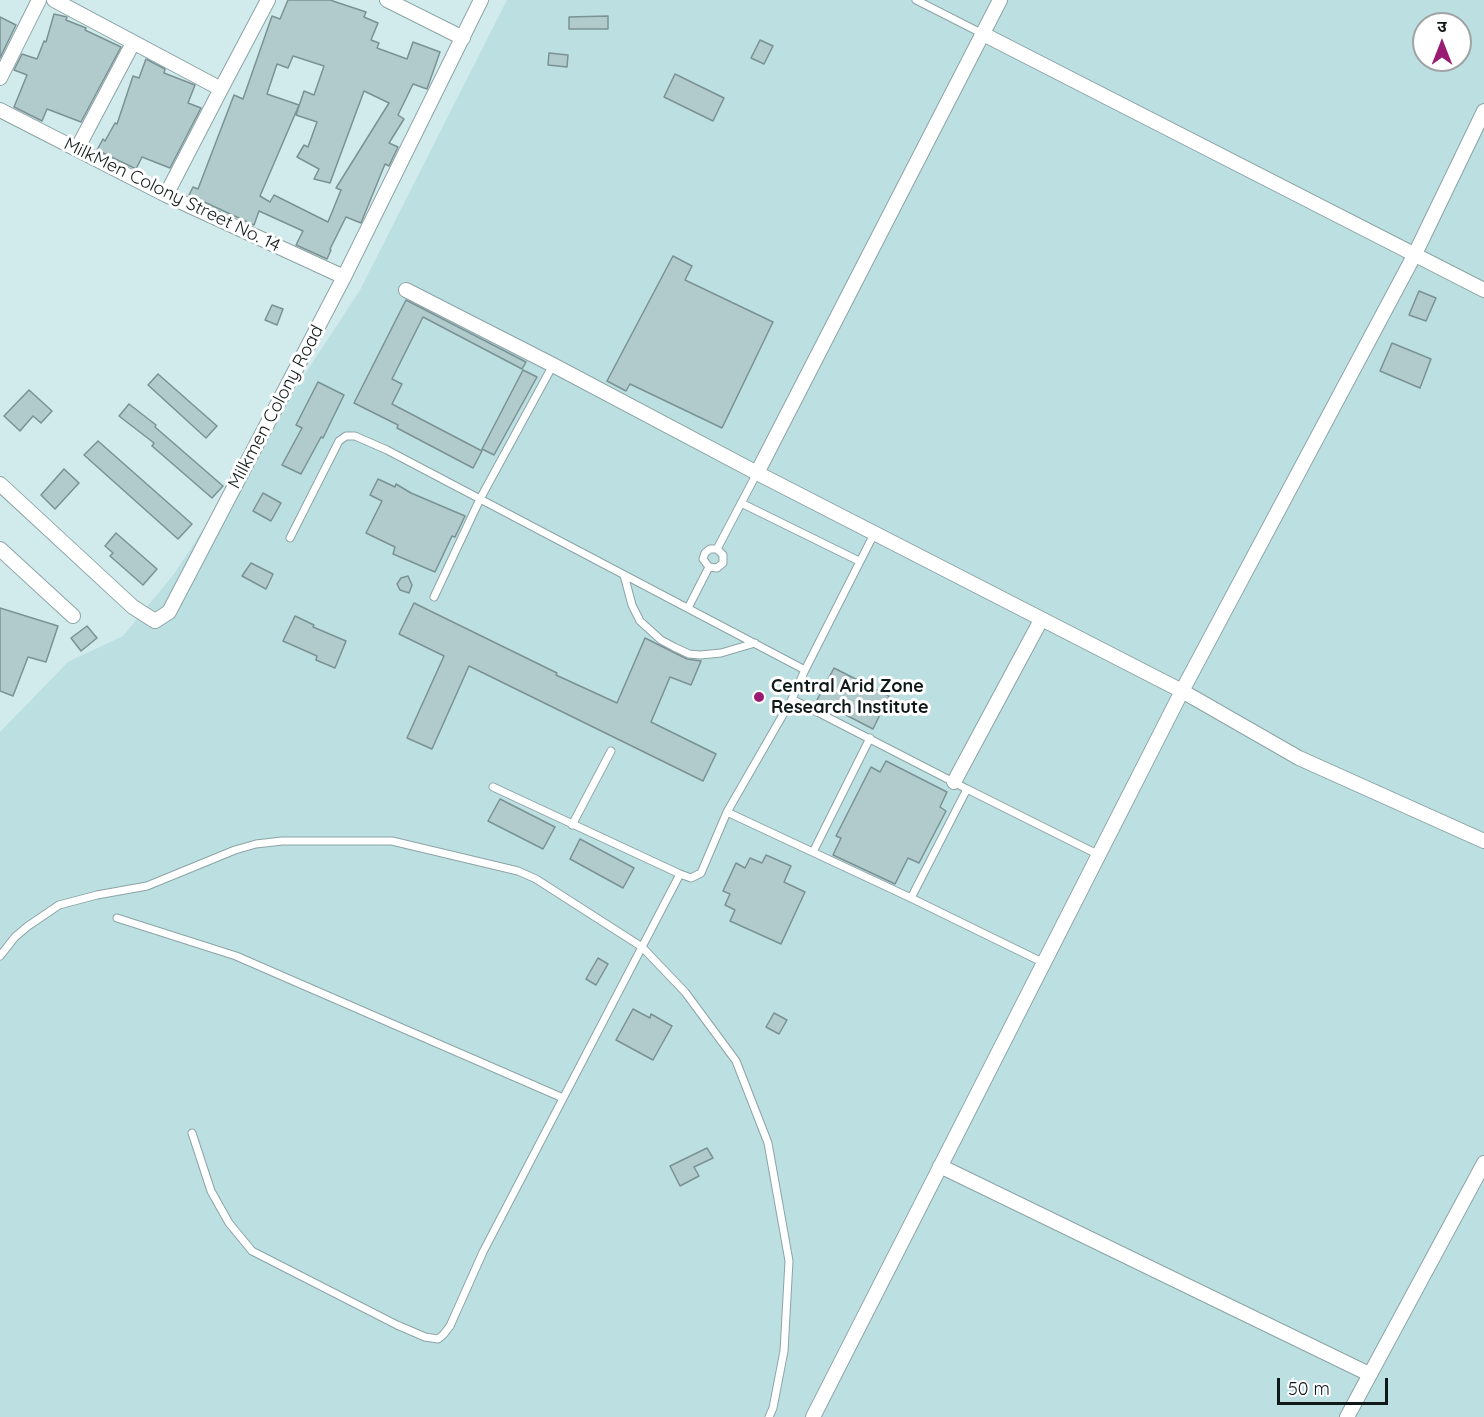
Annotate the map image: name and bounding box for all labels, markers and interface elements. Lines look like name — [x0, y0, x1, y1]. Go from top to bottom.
north arrow — [1412, 12, 1472, 72]
text: उ — [1437, 16, 1447, 36]
street label: MilkMen Colony Street No. 14 — [60, 133, 284, 257]
street label: Milkmen Colony Road — [224, 322, 328, 492]
place label: Central Arid Zone Research Institute — [771, 676, 929, 718]
marker: Central Arid Zone Research Institute — [752, 690, 766, 704]
scale bar — [1280, 1366, 1391, 1404]
text: 50 m — [1288, 1377, 1330, 1400]

